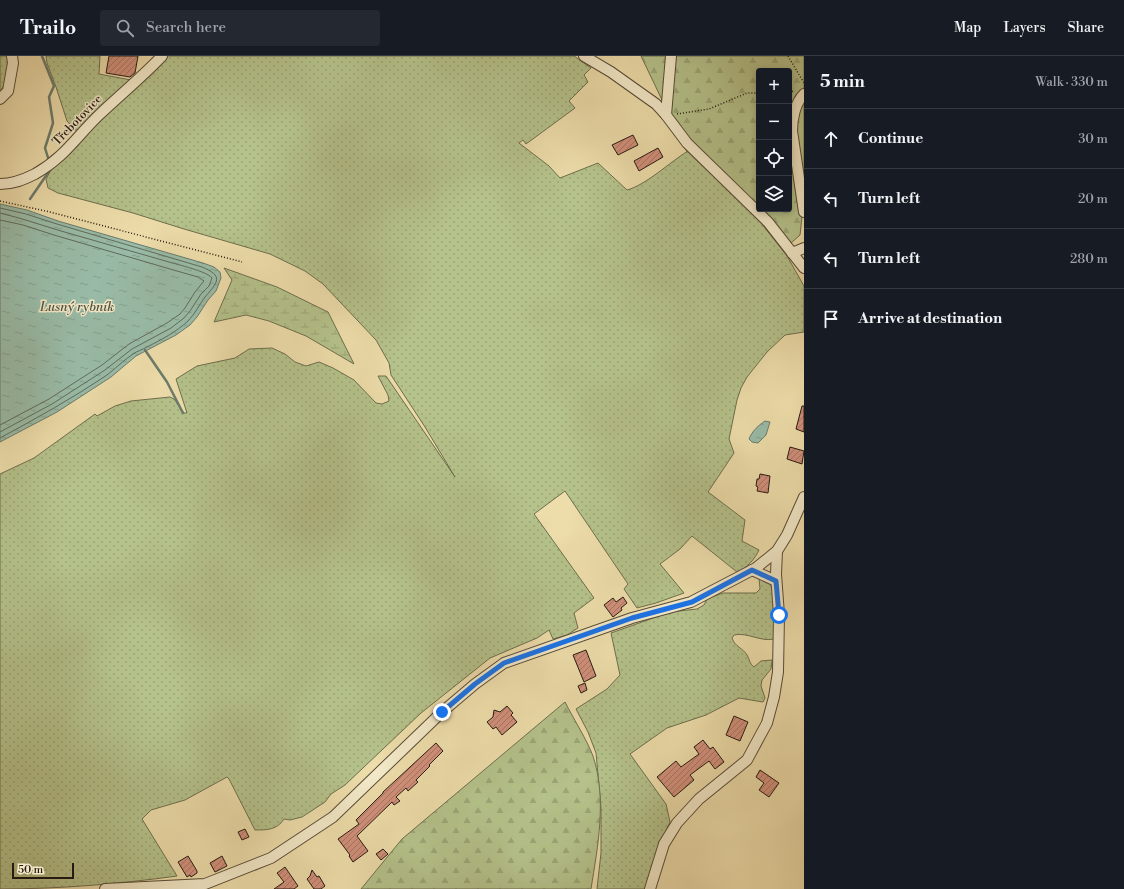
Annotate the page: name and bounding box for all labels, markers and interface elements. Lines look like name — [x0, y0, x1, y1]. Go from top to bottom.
search box — [100, 10, 380, 46]
text: Trailo — [20, 16, 76, 40]
icon: search — [114, 17, 136, 39]
text: Search here — [146, 18, 226, 37]
text: Map — [954, 19, 981, 37]
text: Layers — [1003, 19, 1046, 37]
text: Share — [1068, 19, 1104, 37]
map controls — [756, 68, 792, 212]
button: + — [756, 68, 792, 104]
text: 5 min — [820, 71, 865, 93]
text: Walk · 330 m — [1035, 74, 1108, 90]
street label: Třebotovice — [49, 92, 105, 149]
button: − — [756, 104, 792, 140]
icon: ahead — [820, 128, 842, 150]
text: Continue — [858, 129, 923, 148]
text: 30 m — [1078, 131, 1108, 147]
button: locate — [756, 140, 792, 176]
button: layers — [756, 176, 792, 212]
icon: left — [820, 188, 842, 210]
text: Turn left — [858, 189, 920, 208]
text: 20 m — [1078, 191, 1108, 207]
icon: left — [820, 248, 842, 270]
text: Turn left — [858, 249, 920, 268]
text: 280 m — [1070, 251, 1108, 267]
water label: Lusný rybník — [39, 299, 114, 315]
icon: arrive — [820, 308, 842, 330]
text: Arrive at destination — [858, 309, 1002, 328]
route start — [770, 606, 788, 624]
route end — [433, 703, 451, 721]
scale bar — [12, 861, 74, 880]
text: 50 m — [18, 863, 43, 877]

